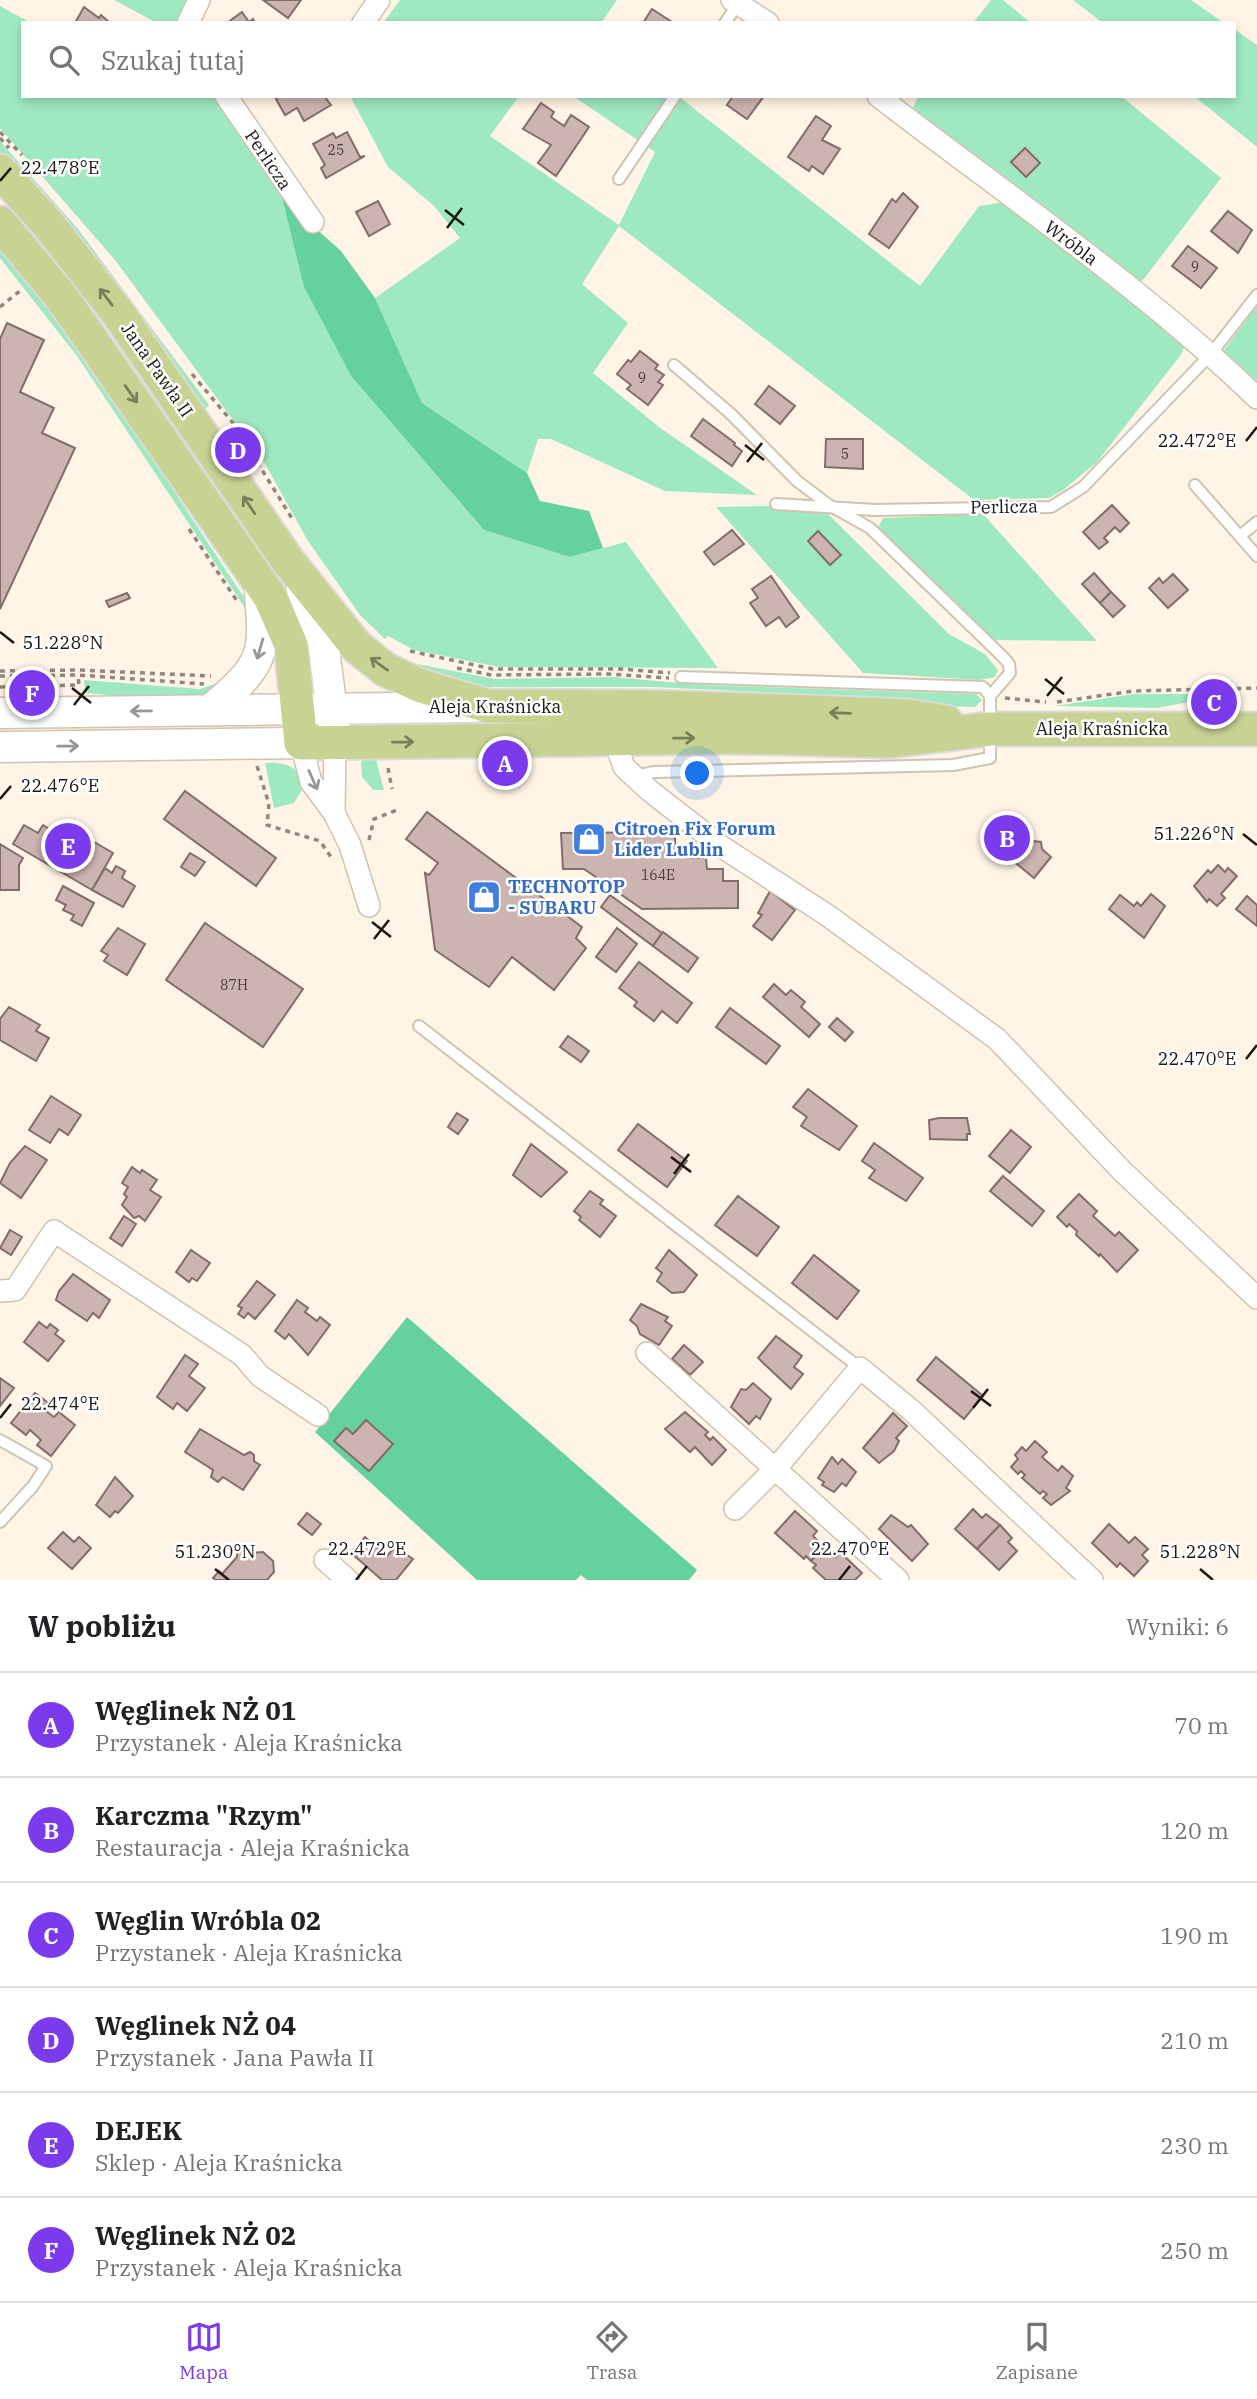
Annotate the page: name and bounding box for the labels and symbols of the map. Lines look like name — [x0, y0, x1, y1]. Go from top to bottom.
street label: Perlicza — [240, 125, 297, 194]
house number: 25 — [328, 141, 344, 159]
text: 22.478°E — [21, 156, 99, 179]
street label: Wróbla — [1040, 215, 1103, 270]
house number: 9 — [1191, 258, 1199, 276]
one-way arrow — [98, 289, 113, 307]
street label: Jana Pawła II — [116, 318, 198, 421]
house number: 9 — [638, 369, 646, 387]
one-way arrow — [124, 384, 138, 403]
pin: D — [215, 424, 261, 476]
text: 22.472°E — [1158, 429, 1236, 452]
house number: 5 — [841, 445, 849, 463]
street label: Perlicza — [970, 494, 1038, 519]
one-way arrow — [242, 495, 256, 515]
text: 51.228°N — [22, 631, 104, 654]
one-way arrow — [253, 637, 266, 659]
one-way arrow — [370, 657, 389, 672]
pin: F — [9, 667, 55, 719]
pin: C — [1191, 676, 1237, 728]
street label: Aleja Kraśnicka — [429, 695, 561, 718]
one-way arrow — [130, 704, 153, 718]
one-way arrow — [828, 707, 851, 720]
street label: Aleja Kraśnicka — [1036, 717, 1168, 740]
one-way arrow — [672, 732, 695, 745]
one-way arrow — [391, 735, 414, 749]
pin: A — [482, 737, 528, 789]
one-way arrow — [56, 739, 79, 753]
your location — [680, 756, 714, 790]
one-way arrow — [307, 769, 320, 790]
text: 22.476°E — [21, 774, 99, 797]
pin: B — [984, 812, 1030, 864]
place label: Citroen Fix Forum Lider Lublin — [614, 817, 776, 861]
pin: E — [45, 820, 91, 872]
shop icon: Citroen Fix Forum Lider Lublin — [570, 820, 608, 858]
text: 51.226°N — [1153, 822, 1235, 845]
house number: 164E — [641, 866, 675, 884]
place label: TECHNOTOP - SUBARU — [508, 875, 625, 919]
shop icon: TECHNOTOP - SUBARU — [465, 878, 503, 916]
house number: 87H — [220, 976, 248, 994]
text: 22.470°E — [1158, 1047, 1236, 1070]
text: 22.474°E — [21, 1392, 99, 1415]
text: 22.472°E — [328, 1537, 406, 1560]
text: 22.470°E — [811, 1537, 889, 1560]
text: 51.230°N — [174, 1540, 256, 1563]
text: 51.228°N — [1159, 1540, 1241, 1563]

